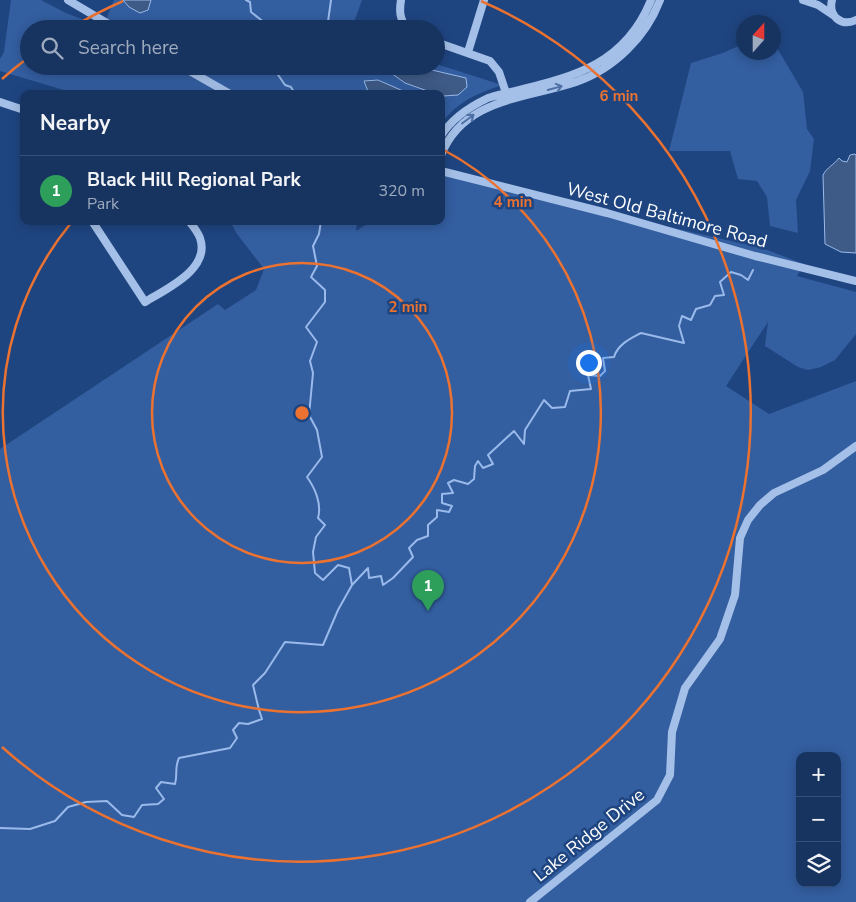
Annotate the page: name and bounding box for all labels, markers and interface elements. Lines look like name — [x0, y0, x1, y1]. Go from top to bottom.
north arrow — [736, 15, 781, 60]
search box — [20, 20, 445, 75]
icon: search — [38, 34, 66, 62]
text: Search here — [78, 35, 179, 61]
one-way arrow — [547, 82, 563, 92]
text: 6 min — [600, 86, 638, 106]
text: Nearby — [40, 109, 110, 137]
one-way arrow — [461, 114, 474, 125]
text: Black Hill Regional Park — [87, 167, 301, 193]
street label: West Old Baltimore Road — [564, 177, 770, 253]
text: 1 — [51, 180, 61, 202]
text: 320 m — [378, 180, 425, 202]
text: 4 min — [494, 192, 532, 212]
text: Park — [87, 193, 119, 215]
text: 2 min — [389, 297, 427, 317]
your location — [576, 350, 602, 376]
centre of rings — [293, 404, 311, 422]
pin: 1 — [412, 570, 444, 611]
map controls — [796, 752, 841, 887]
button: + — [796, 752, 841, 797]
street label: Lake Ridge Drive — [528, 783, 650, 887]
button: − — [796, 797, 841, 842]
button: layers — [796, 842, 841, 887]

